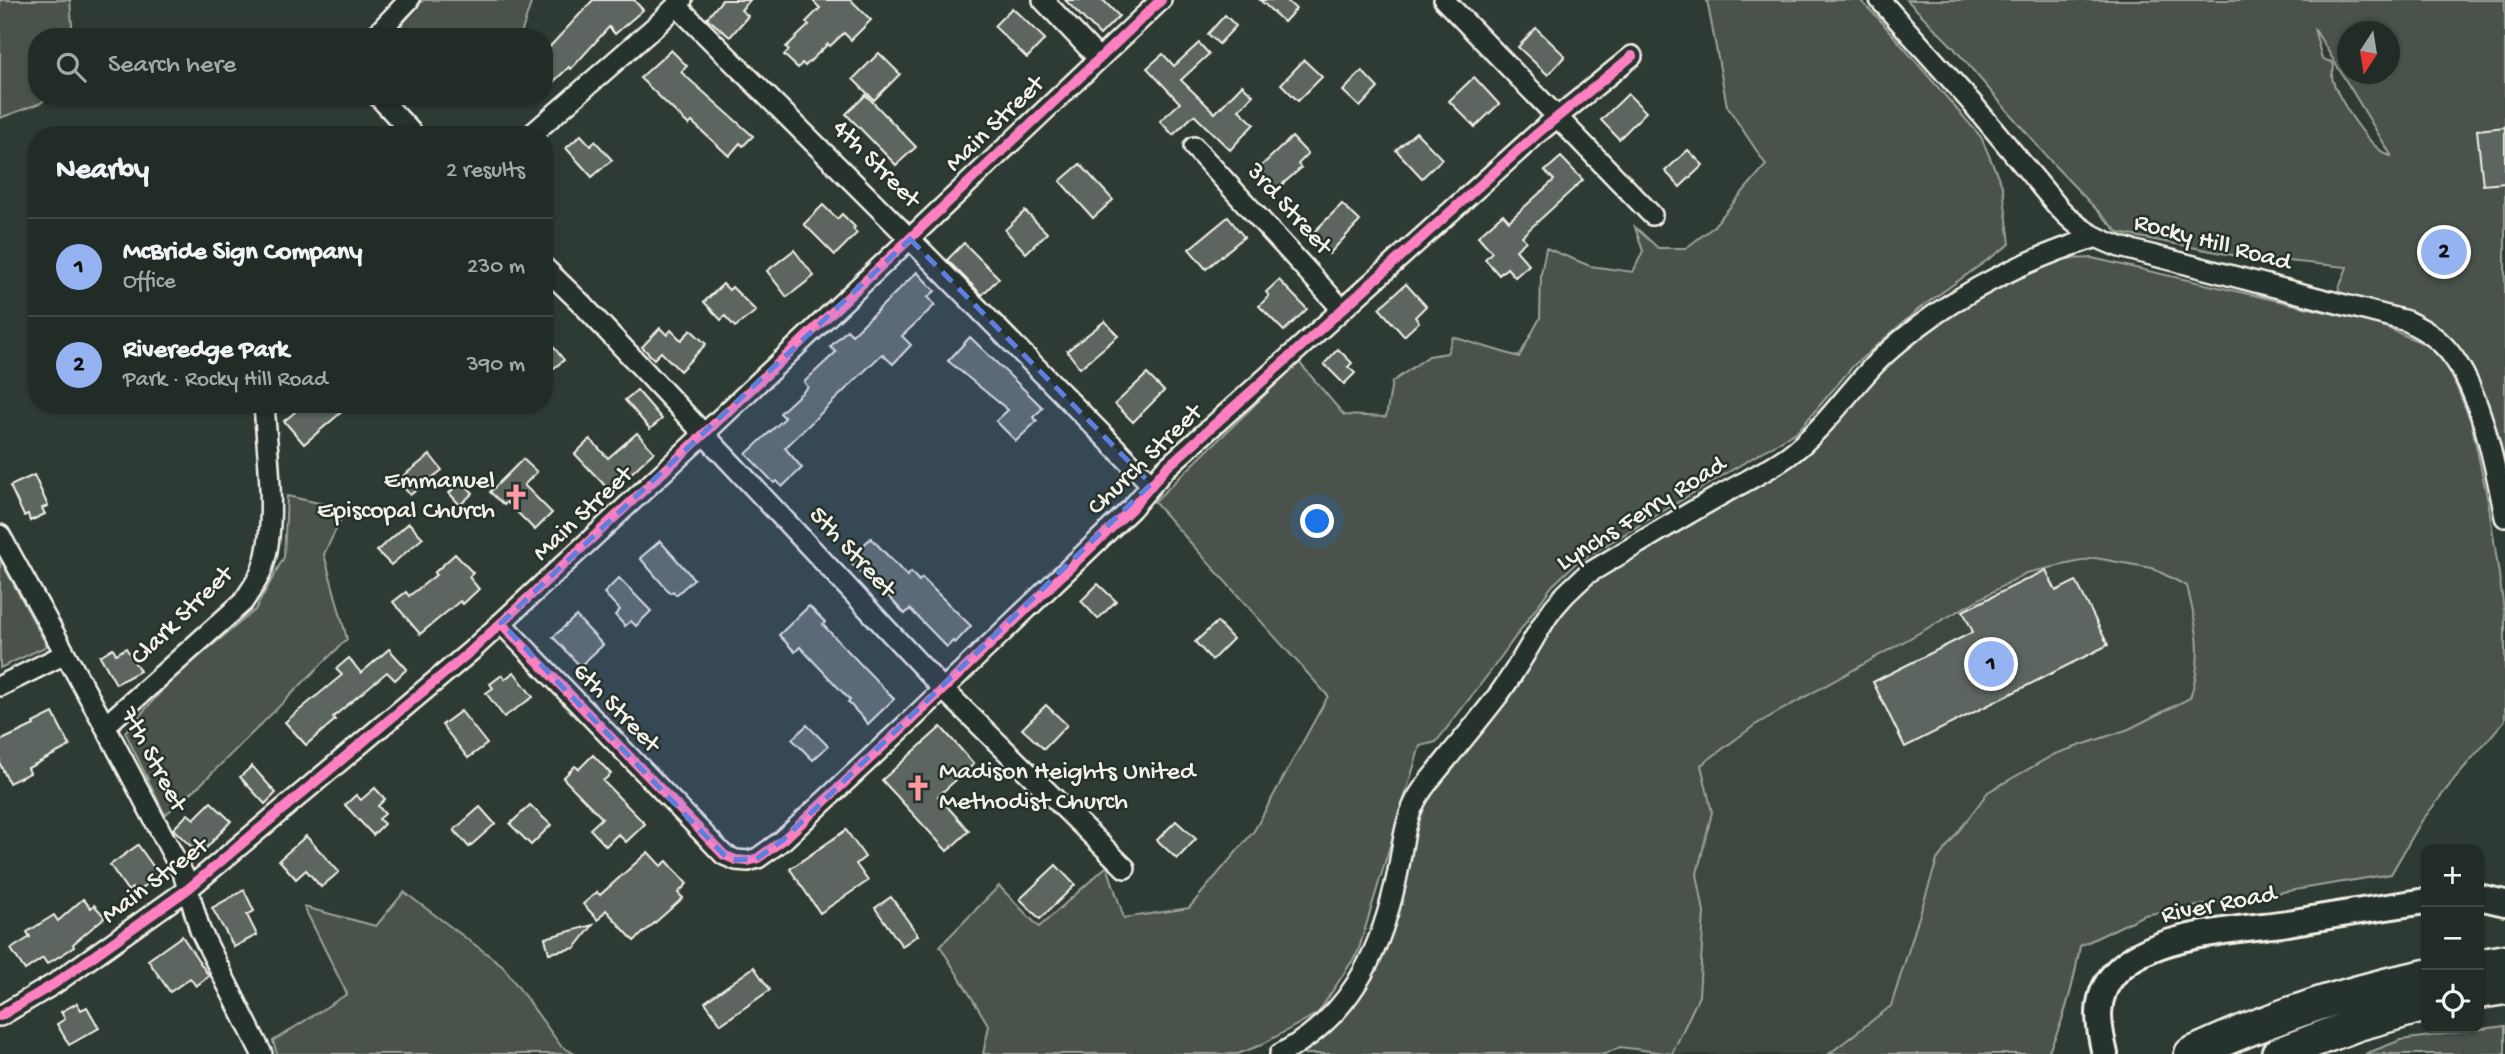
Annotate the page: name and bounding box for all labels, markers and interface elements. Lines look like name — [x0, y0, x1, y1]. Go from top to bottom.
north arrow — [2337, 21, 2400, 84]
search box — [28, 28, 553, 105]
icon: search — [52, 48, 90, 86]
text: Search here — [108, 51, 236, 82]
street label: Main Street — [940, 68, 1054, 180]
street label: 4th Street — [824, 114, 927, 217]
text: Nearby — [56, 154, 149, 189]
street label: 3rd Street — [1238, 157, 1339, 264]
text: 2 results — [446, 158, 525, 185]
street label: Rocky Hill Road — [2130, 208, 2296, 280]
pin: 2 — [2421, 226, 2467, 278]
text: McBride Sign Company — [123, 238, 362, 269]
text: 1 — [74, 254, 84, 281]
text: 230 m — [467, 254, 525, 281]
text: Office — [123, 269, 176, 296]
text: Riveredge Park — [123, 336, 289, 367]
text: 2 — [73, 352, 85, 379]
text: 390 m — [467, 352, 525, 379]
text: Park · Rocky Hill Road — [123, 367, 328, 394]
street label: Church Street — [1082, 397, 1212, 523]
street label: Lynchs Ferry Road — [1551, 449, 1734, 580]
street label: Main Street — [527, 459, 642, 569]
place label: Emmanuel Episcopal Church — [317, 467, 495, 528]
church icon: Emmanuel Episcopal Church — [501, 482, 531, 512]
street label: 5th Street — [801, 501, 903, 607]
your location — [1300, 504, 1334, 538]
street label: Clark Street — [125, 559, 242, 673]
pin: 1 — [1968, 638, 2014, 690]
street label: 6th Street — [565, 658, 667, 762]
street label: 7th Street — [111, 702, 193, 820]
place label: Madison Heights United Methodist Church — [939, 758, 1197, 819]
church icon: Madison Heights United Methodist Church — [903, 773, 933, 803]
street label: Main Street — [96, 830, 218, 932]
map controls — [2421, 844, 2484, 1033]
button: + — [2421, 844, 2484, 907]
street label: River Road — [2159, 879, 2281, 932]
button: − — [2421, 907, 2484, 970]
button: locate — [2421, 970, 2484, 1033]

